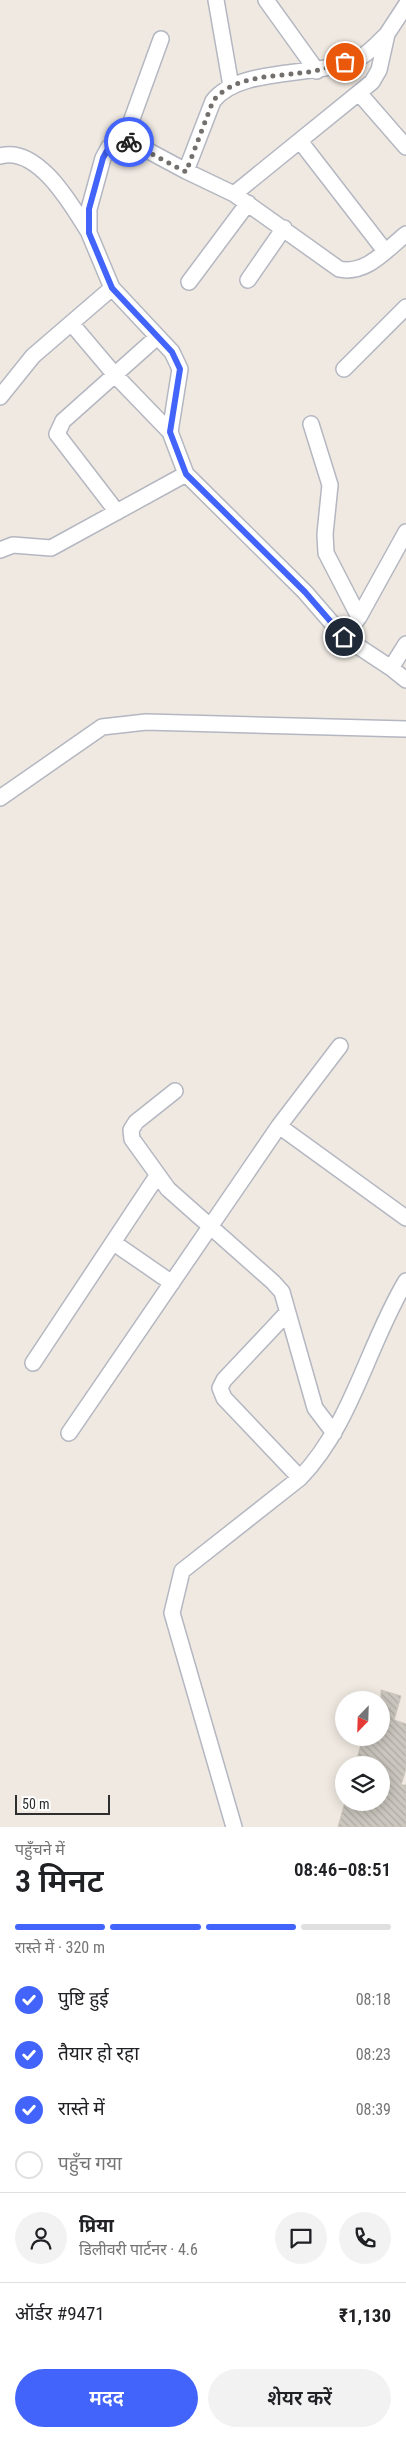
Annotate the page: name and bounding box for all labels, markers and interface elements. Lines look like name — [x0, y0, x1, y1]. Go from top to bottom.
pin — [324, 41, 366, 83]
icon: bag — [331, 48, 359, 76]
courier — [104, 117, 154, 167]
icon: bike — [115, 128, 143, 156]
pin — [323, 616, 365, 658]
icon: home — [330, 623, 358, 651]
north arrow — [335, 1691, 390, 1746]
map controls — [335, 1691, 390, 1811]
button: layers — [335, 1756, 390, 1811]
scale bar — [15, 1792, 110, 1815]
text: 50 m — [22, 1796, 50, 1812]
text: पहुँचने में — [15, 1840, 65, 1859]
text: 08:46–08:51 — [294, 1858, 391, 1881]
text: 3 मिनट — [15, 1862, 103, 1900]
text: रास्ते में · 320 m — [15, 1938, 105, 1957]
icon: check — [15, 1986, 43, 2014]
text: पुष्टि हुई — [58, 1987, 109, 2010]
text: 08:18 — [356, 1990, 391, 2009]
icon: check — [15, 2041, 43, 2069]
text: तैयार हो रहा — [58, 2042, 139, 2065]
text: 08:23 — [356, 2045, 391, 2064]
icon: check — [15, 2096, 43, 2124]
text: रास्ते में — [58, 2097, 105, 2120]
text: 08:39 — [356, 2100, 391, 2119]
text: पहुँच गया — [58, 2152, 122, 2175]
button: person — [15, 2212, 67, 2264]
button: chat — [275, 2212, 327, 2264]
button: phone — [339, 2212, 391, 2264]
text: प्रिया — [79, 2214, 114, 2237]
text: डिलीवरी पार्टनर · 4.6 — [79, 2240, 198, 2259]
text: ऑर्डर #9471 — [15, 2302, 105, 2325]
text: ₹1,130 — [339, 2304, 391, 2327]
button: मदद — [15, 2369, 198, 2427]
button: शेयर करें — [208, 2369, 391, 2427]

